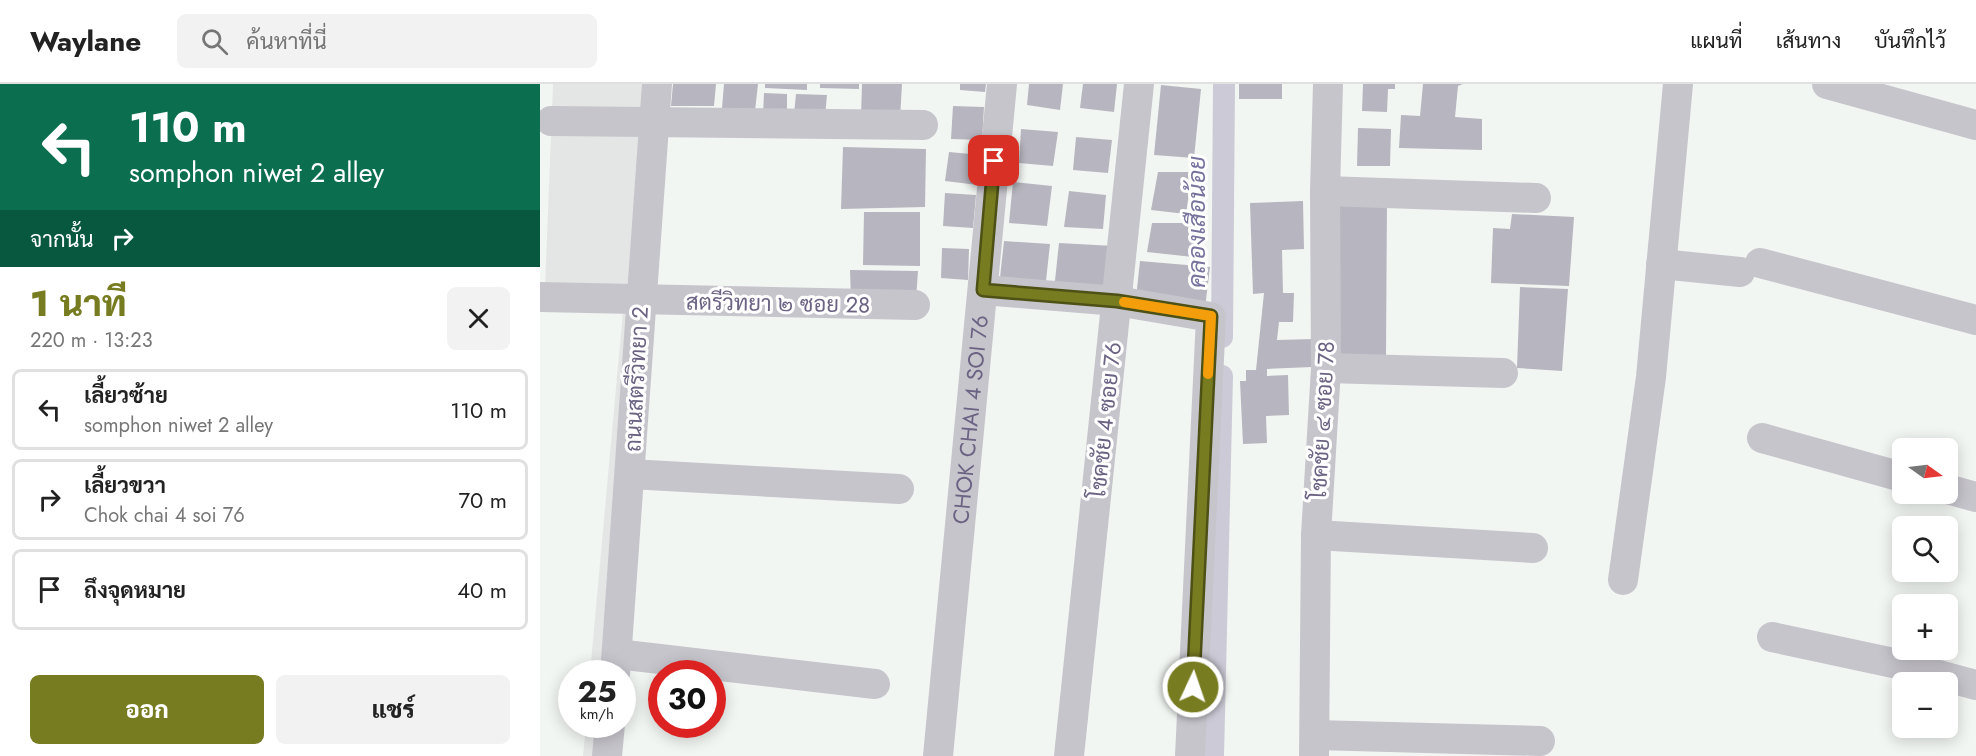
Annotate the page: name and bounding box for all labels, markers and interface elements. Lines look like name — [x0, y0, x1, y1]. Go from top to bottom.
search box — [177, 14, 597, 68]
text: Waylane — [30, 21, 141, 62]
icon: search — [198, 25, 231, 58]
text: ค้นหาที่นี่ — [246, 25, 327, 57]
text: แผนที่ — [1690, 26, 1743, 56]
text: เส้นทาง — [1776, 26, 1841, 56]
text: บันทึกไว้ — [1874, 26, 1946, 56]
text: 110 m — [129, 97, 247, 158]
icon: left — [30, 108, 108, 186]
pin — [968, 135, 1019, 186]
icon: arrive — [977, 144, 1010, 177]
text: somphon niwet 2 alley — [129, 153, 384, 192]
water label: คลองเสือน้อย — [1179, 156, 1214, 288]
icon: right — [106, 222, 139, 255]
text: จากนั้น — [30, 223, 94, 255]
text: 1 นาที — [30, 277, 127, 329]
street label: สตรีวิทยา ๒ ซอย 28 — [686, 285, 870, 321]
button: close — [447, 287, 510, 350]
street label: ถนนสตรีวิทยา 2 — [616, 305, 656, 453]
street label: CHOK CHAI 4 SOI 76 — [944, 314, 996, 525]
text: 220 m · 13:23 — [30, 326, 153, 355]
street label: โชคชัย 4 ซอย 76 — [1081, 340, 1129, 501]
street label: โชคชัย ๔ ซอย 78 — [1302, 340, 1342, 501]
text: เลี้ยวซ้าย — [84, 379, 168, 411]
icon: left — [33, 393, 66, 426]
text: 110 m — [450, 394, 507, 426]
text: somphon niwet 2 alley — [84, 411, 273, 440]
north arrow — [1892, 438, 1958, 504]
map controls — [1892, 438, 1958, 738]
text: เลี้ยวขวา — [84, 469, 166, 501]
icon: right — [33, 483, 66, 516]
text: 70 m — [458, 484, 507, 516]
text: Chok chai 4 soi 76 — [84, 501, 245, 530]
button: search — [1892, 516, 1958, 582]
icon: arrive — [33, 573, 66, 606]
text: ถึงจุดหมาย — [84, 574, 186, 606]
text: 40 m — [457, 574, 507, 606]
button: + — [1892, 594, 1958, 660]
position arrow — [1161, 655, 1225, 719]
speed limit sign: 30 — [648, 660, 726, 738]
text: 25 — [577, 670, 617, 713]
button: − — [1892, 672, 1958, 738]
button: ออก — [30, 675, 264, 744]
button: แชร์ — [276, 675, 510, 744]
text: km/h — [580, 703, 614, 725]

